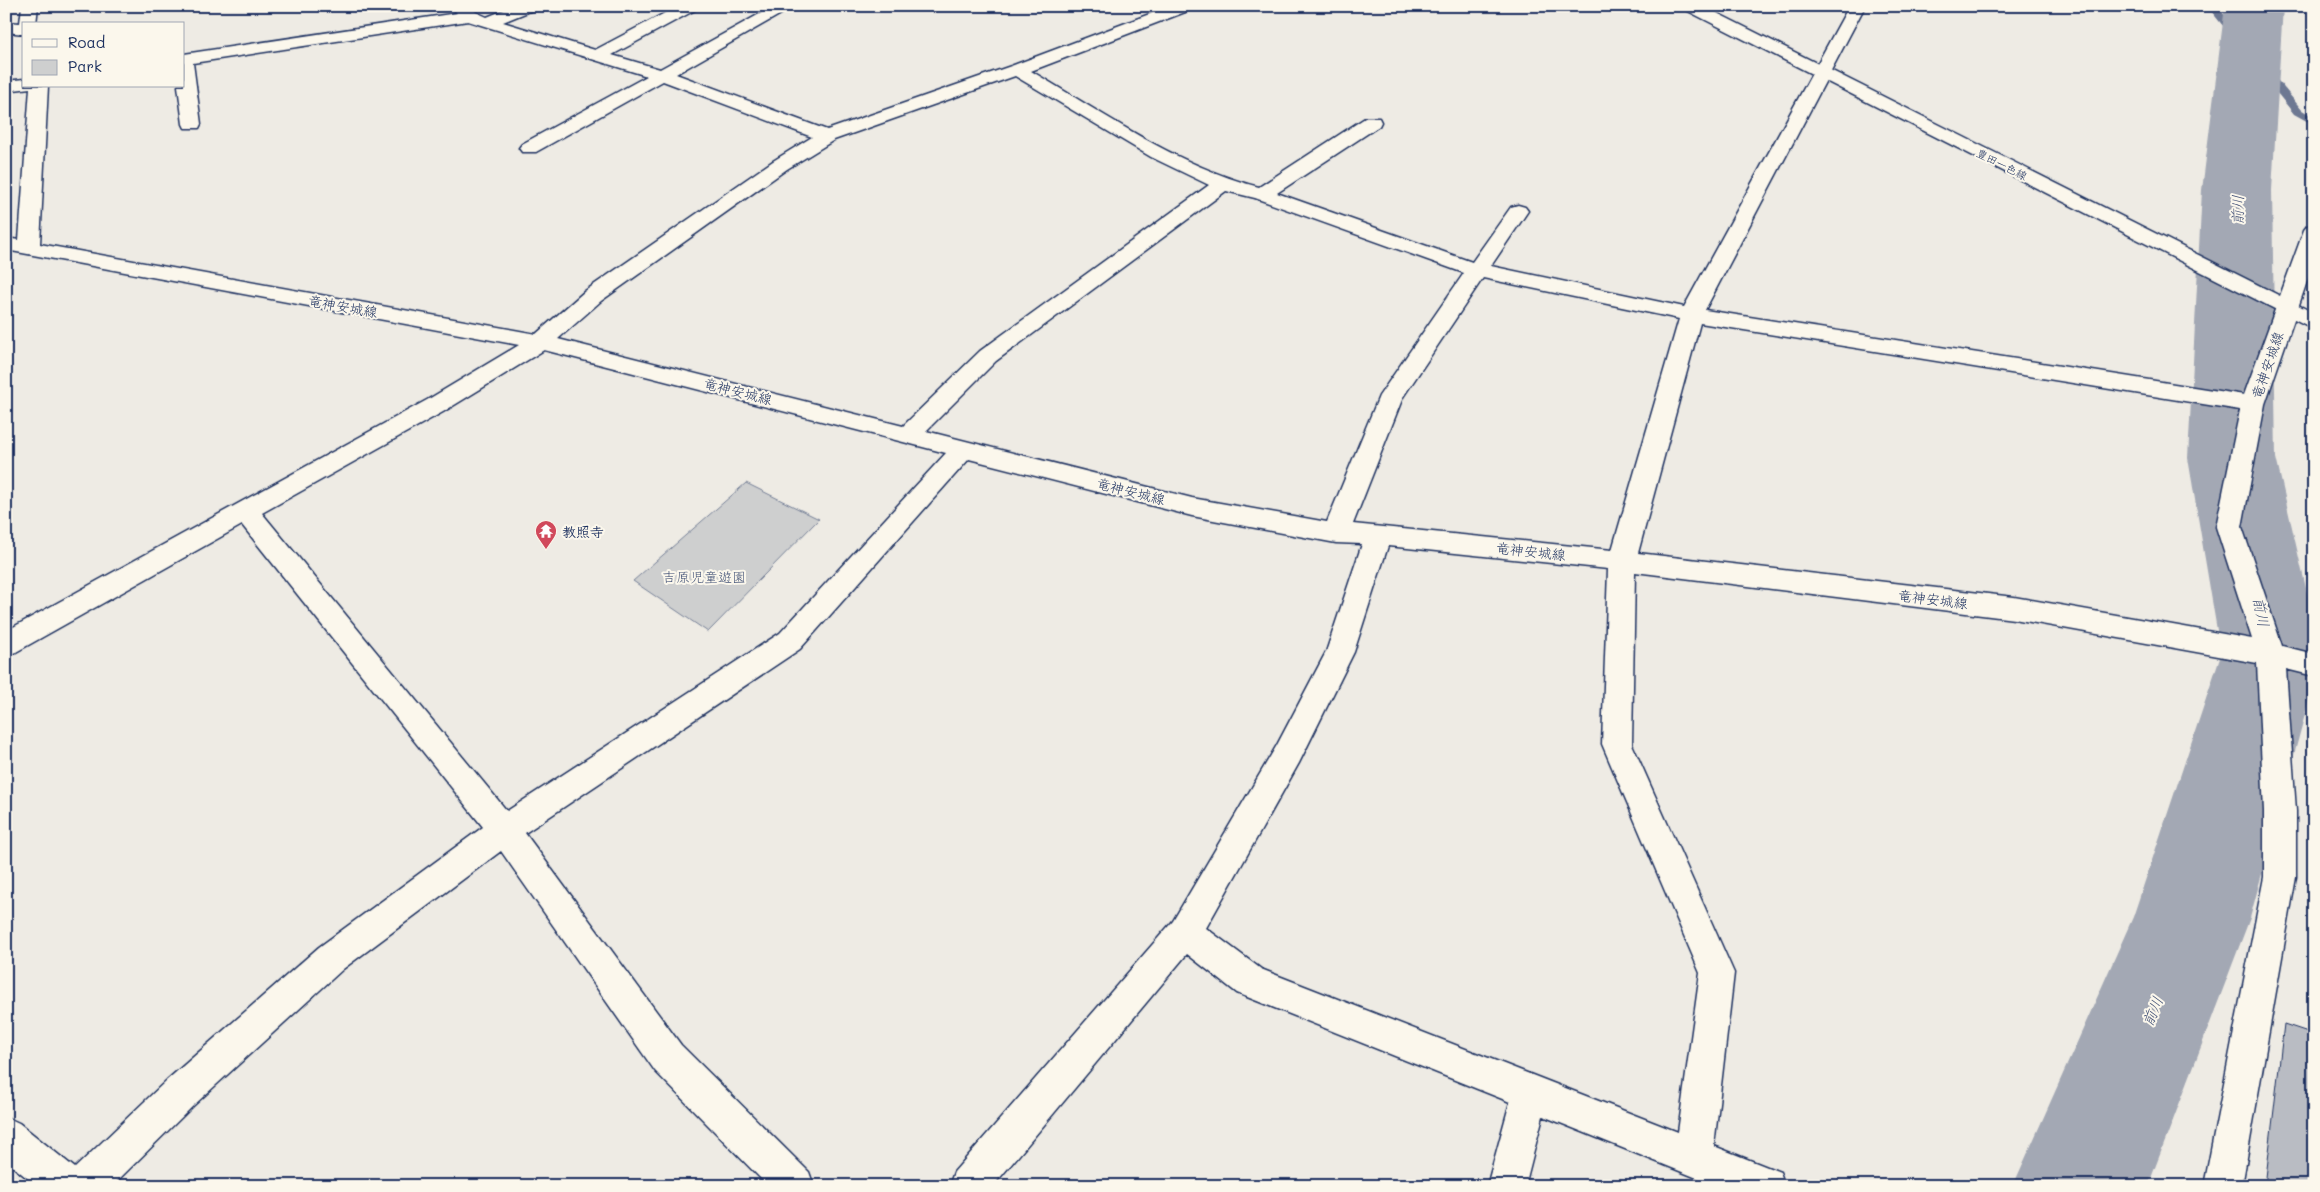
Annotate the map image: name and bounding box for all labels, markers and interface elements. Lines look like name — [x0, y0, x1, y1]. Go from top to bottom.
legend — [22, 22, 185, 88]
text: Road — [68, 32, 105, 52]
text: Park — [68, 56, 102, 76]
street label: 豊田一色線 — [1974, 145, 2030, 183]
water label: 前川 — [2227, 195, 2247, 225]
street label: 竜神安城線 — [307, 291, 379, 321]
street label: 竜神安城線 — [2247, 329, 2287, 401]
street label: 竜神安城線 — [702, 373, 774, 409]
street label: 竜神安城線 — [1095, 473, 1167, 509]
temple icon: 教照寺 — [534, 519, 558, 550]
place label: 教照寺 — [562, 522, 604, 541]
street label: 竜神安城線 — [1495, 538, 1567, 564]
park label: 吉原児童遊園 — [662, 567, 746, 586]
street label: 竜神安城線 — [1897, 585, 1969, 613]
water label: 前川 — [2249, 595, 2275, 629]
water label: 前川 — [2137, 993, 2167, 1029]

